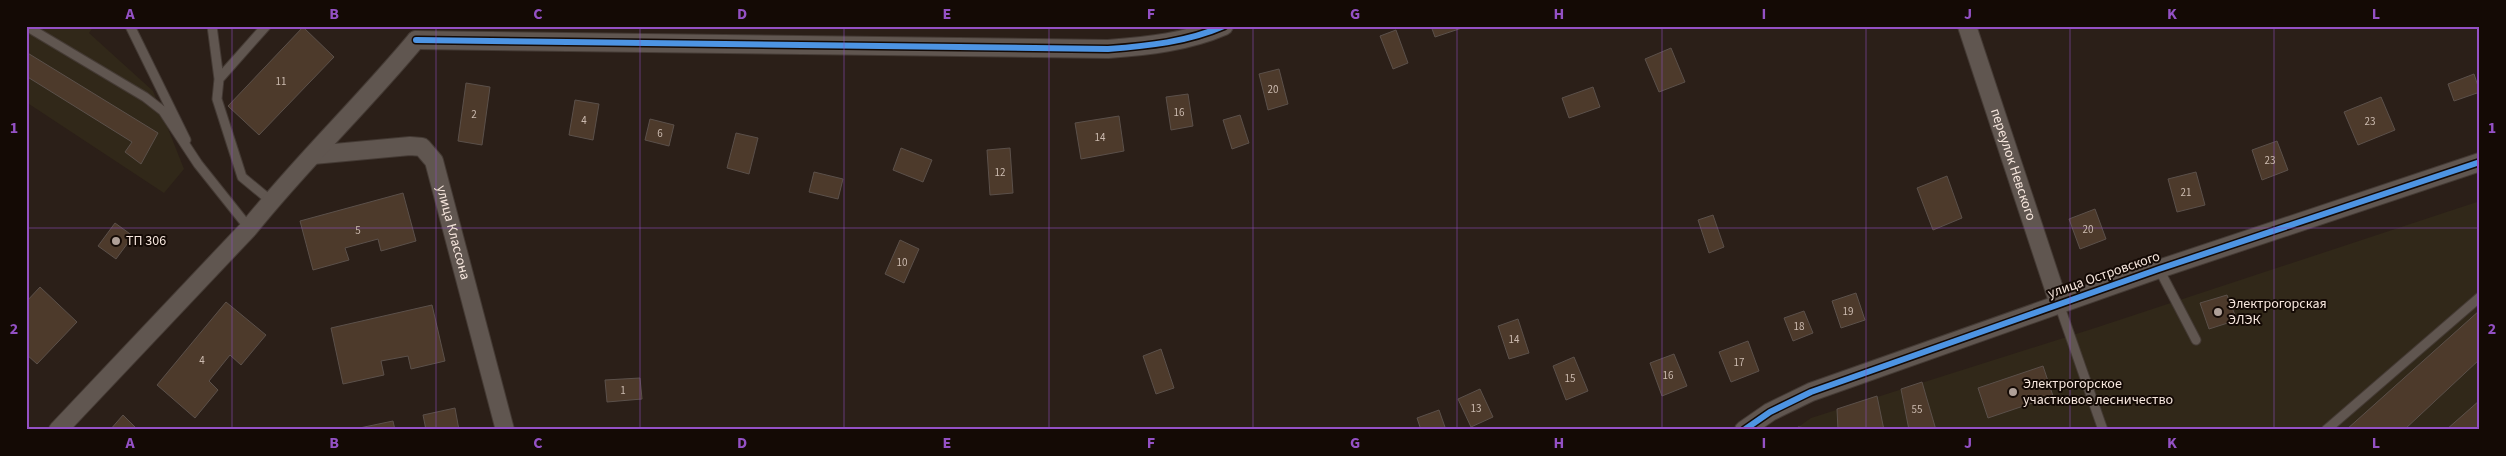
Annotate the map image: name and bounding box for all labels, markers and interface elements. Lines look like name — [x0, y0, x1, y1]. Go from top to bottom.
text: A — [124, 3, 135, 25]
text: B — [329, 3, 339, 25]
text: C — [533, 3, 543, 25]
text: D — [737, 3, 747, 25]
text: E — [943, 3, 951, 25]
text: F — [1147, 3, 1155, 25]
text: G — [1350, 3, 1360, 25]
text: H — [1554, 3, 1564, 25]
text: I — [1762, 3, 1766, 25]
text: J — [1964, 3, 1972, 25]
text: K — [2167, 3, 2177, 25]
text: L — [2372, 3, 2380, 25]
house number: 11 — [276, 74, 286, 89]
house number: 20 — [1268, 82, 1278, 97]
house number: 16 — [1174, 105, 1185, 120]
street label: переулок Невского — [1985, 106, 2041, 223]
house number: 2 — [471, 107, 477, 122]
house number: 4 — [581, 113, 587, 128]
house number: 23 — [2365, 114, 2375, 129]
text: 1 — [10, 117, 18, 139]
text: 1 — [2488, 117, 2496, 139]
house number: 6 — [657, 126, 663, 141]
house number: 14 — [1095, 130, 1106, 145]
house number: 23 — [2265, 153, 2275, 168]
house number: 12 — [995, 165, 1005, 180]
street label: улица Классона — [431, 183, 475, 282]
house number: 21 — [2181, 185, 2191, 200]
house number: 20 — [2083, 222, 2093, 237]
house number: 5 — [355, 223, 361, 238]
place label: ТП 306 — [126, 231, 166, 251]
marker: ТП 306 — [110, 235, 122, 247]
street label: улица Островского — [2045, 246, 2163, 304]
house number: 10 — [897, 255, 907, 270]
place label: Электрогорская ЭЛЭК — [2228, 294, 2327, 330]
house number: 19 — [1843, 304, 1853, 319]
marker: Электрогорская ЭЛЭК — [2212, 306, 2224, 318]
text: 2 — [10, 318, 18, 340]
text: 2 — [2488, 318, 2496, 340]
house number: 18 — [1794, 319, 1805, 334]
house number: 14 — [1509, 332, 1520, 347]
house number: 4 — [199, 353, 205, 368]
house number: 17 — [1734, 355, 1744, 370]
house number: 16 — [1663, 368, 1674, 383]
house number: 15 — [1565, 371, 1575, 386]
place label: Электрогорское участковое лесничество — [2023, 374, 2173, 410]
house number: 1 — [620, 383, 626, 398]
marker: Электрогорское участковое лесничество — [2007, 386, 2019, 398]
house number: 13 — [1471, 401, 1481, 416]
house number: 55 — [1912, 402, 1922, 417]
text: A — [124, 432, 135, 454]
text: B — [329, 432, 339, 454]
text: C — [533, 432, 543, 454]
text: D — [737, 432, 747, 454]
text: E — [943, 432, 951, 454]
text: F — [1147, 432, 1155, 454]
text: G — [1350, 432, 1360, 454]
text: H — [1554, 432, 1564, 454]
text: I — [1762, 432, 1766, 454]
text: J — [1964, 432, 1972, 454]
text: K — [2167, 432, 2177, 454]
text: L — [2372, 432, 2380, 454]

